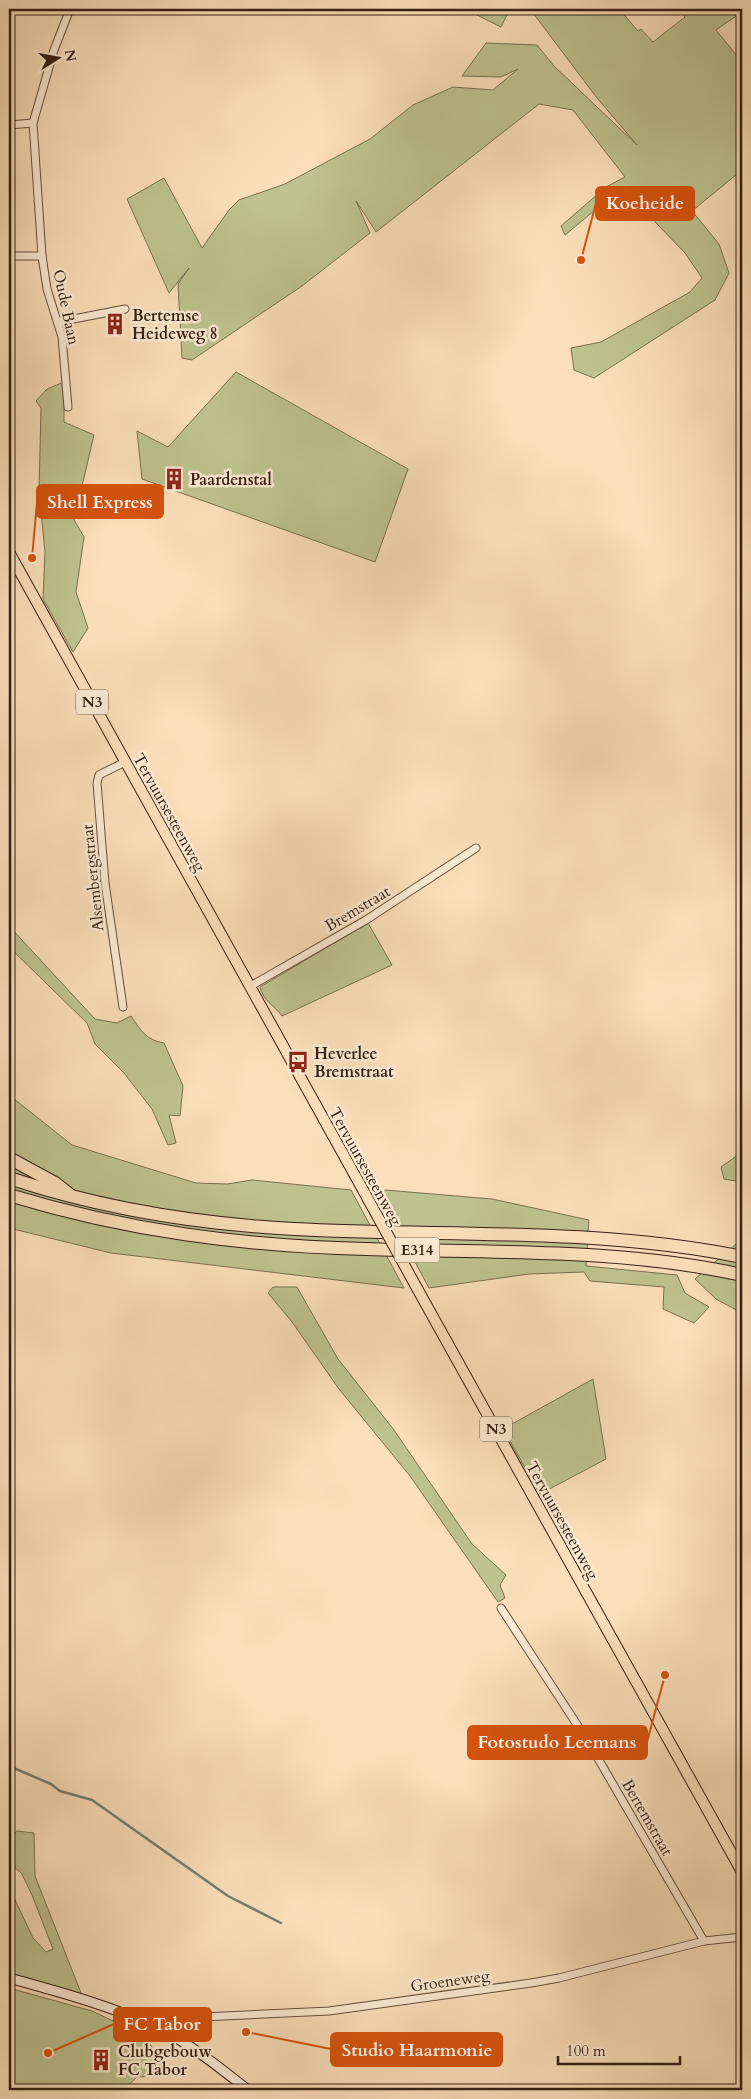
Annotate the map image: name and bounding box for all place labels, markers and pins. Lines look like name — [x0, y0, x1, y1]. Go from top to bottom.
callout: Koeheide — [596, 187, 694, 220]
place label: Bertemse Heideweg 8 — [132, 305, 218, 345]
building icon: Bertemse Heideweg 8 — [102, 311, 128, 337]
building icon: Paardenstal — [161, 466, 187, 492]
place label: Paardenstal — [190, 469, 272, 491]
callout: Shell Express — [37, 485, 163, 518]
place label: Heverlee Bremstraat — [314, 1043, 394, 1083]
bus stop icon: Heverlee Bremstraat — [285, 1049, 311, 1075]
callout: Fotostudo Leemans — [468, 1726, 647, 1759]
callout: FC Tabor — [114, 2008, 211, 2041]
callout: Studio Haarmonie — [331, 2033, 502, 2066]
place label: Clubgebouw FC Tabor — [118, 2041, 212, 2081]
building icon: Clubgebouw FC Tabor — [88, 2047, 114, 2073]

